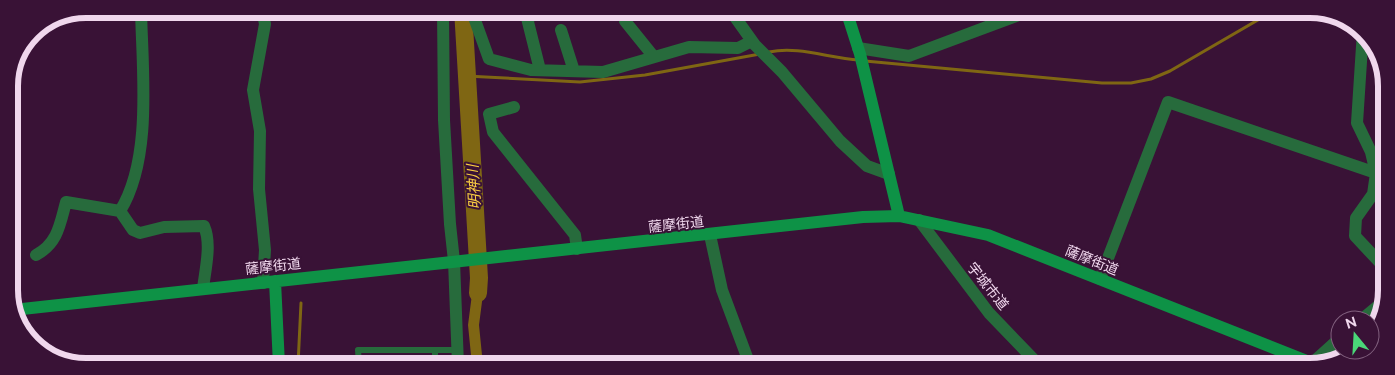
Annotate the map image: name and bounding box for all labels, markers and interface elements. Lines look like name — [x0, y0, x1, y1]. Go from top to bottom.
water label: 明神川 — [464, 162, 484, 210]
street label: 薩摩街道 — [647, 213, 705, 235]
street label: 薩摩街道 — [1063, 242, 1121, 278]
street label: 薩摩街道 — [244, 255, 302, 277]
street label: 宇城市道 — [964, 259, 1012, 313]
north arrow — [1330, 310, 1380, 360]
text: N — [1343, 313, 1359, 332]

